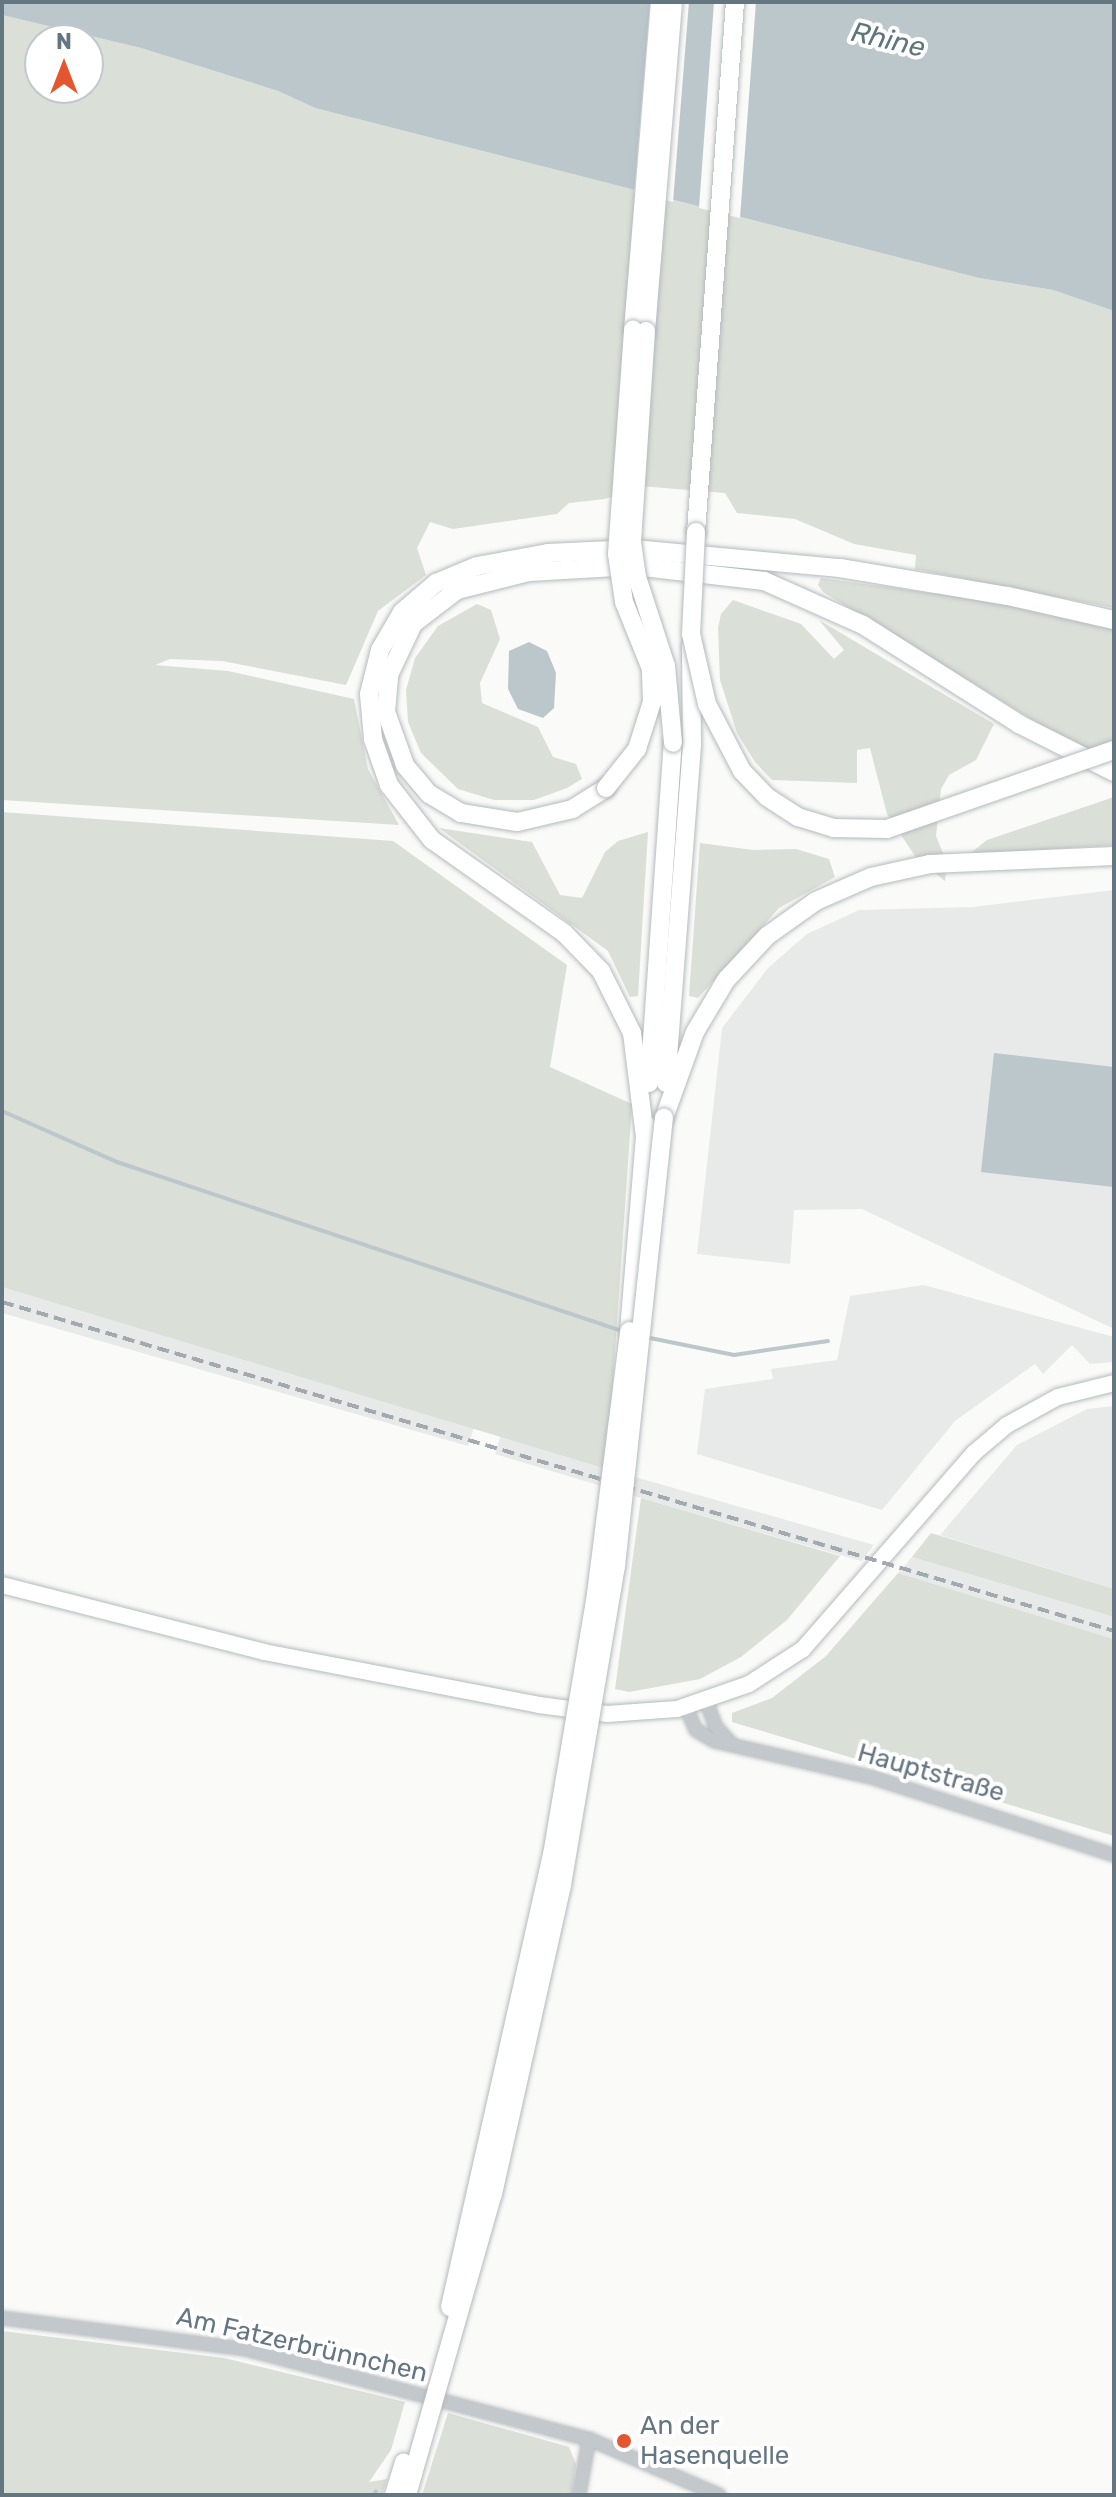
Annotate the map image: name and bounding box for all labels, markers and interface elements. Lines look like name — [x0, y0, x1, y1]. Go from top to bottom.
water label: Rhine — [848, 15, 928, 65]
north arrow — [24, 24, 104, 104]
text: N — [56, 28, 72, 55]
street label: Hauptstraße — [854, 1737, 1008, 1809]
street label: Am Fatzerbrünnchen — [174, 2301, 430, 2389]
place label: An der Hasenquelle — [640, 2410, 789, 2472]
marker: An der Hasenquelle — [615, 2432, 633, 2450]

